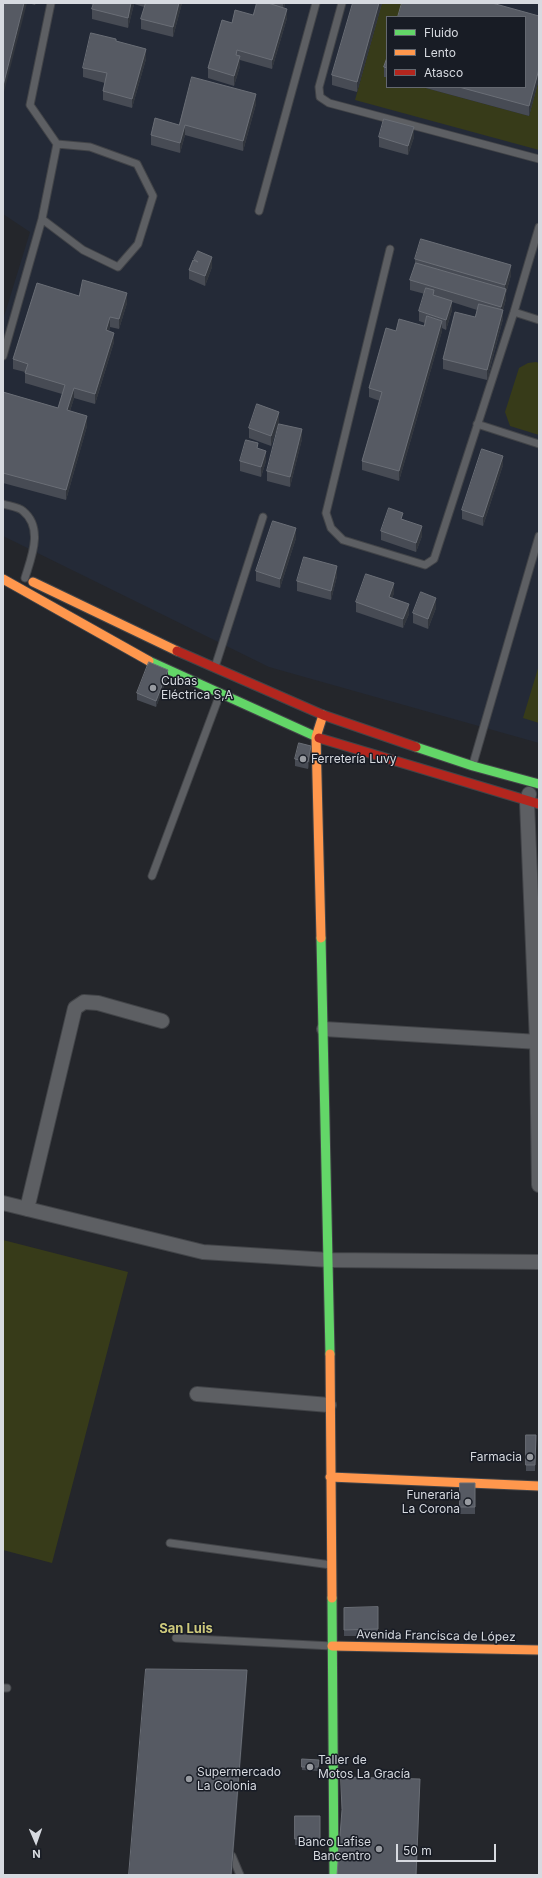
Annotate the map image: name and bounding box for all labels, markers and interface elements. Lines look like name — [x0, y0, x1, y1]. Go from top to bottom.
legend — [386, 16, 526, 88]
text: Fluido — [424, 25, 459, 40]
text: Lento — [424, 45, 456, 60]
text: Atasco — [424, 65, 463, 80]
place label: Cubas Eléctrica S,A — [161, 674, 233, 702]
marker: Cubas Eléctrica S,A — [148, 683, 158, 693]
place label: Ferretería Luvy — [311, 752, 397, 766]
marker: Ferretería Luvy — [298, 754, 308, 764]
place label: Farmacia — [470, 1450, 522, 1464]
marker: Farmacia — [525, 1452, 535, 1462]
place label: Funeraria La Corona — [402, 1488, 460, 1516]
marker: Funeraria La Corona — [463, 1497, 473, 1507]
district label: San Luis — [159, 1621, 213, 1637]
street label: Avenida Francisca de López — [356, 1627, 516, 1645]
place label: Taller de Motos La Gracía — [318, 1753, 410, 1781]
marker: Taller de Motos La Gracía — [305, 1762, 315, 1772]
place label: Supermercado La Colonia — [197, 1765, 281, 1793]
marker: Supermercado La Colonia — [184, 1774, 194, 1784]
north arrow — [16, 1822, 56, 1862]
place label: Banco Lafise Bancentro — [298, 1835, 371, 1863]
scale bar — [398, 1836, 498, 1862]
text: 50 m — [403, 1843, 432, 1858]
marker: Banco Lafise Bancentro — [374, 1844, 384, 1854]
text: N — [32, 1847, 41, 1861]

